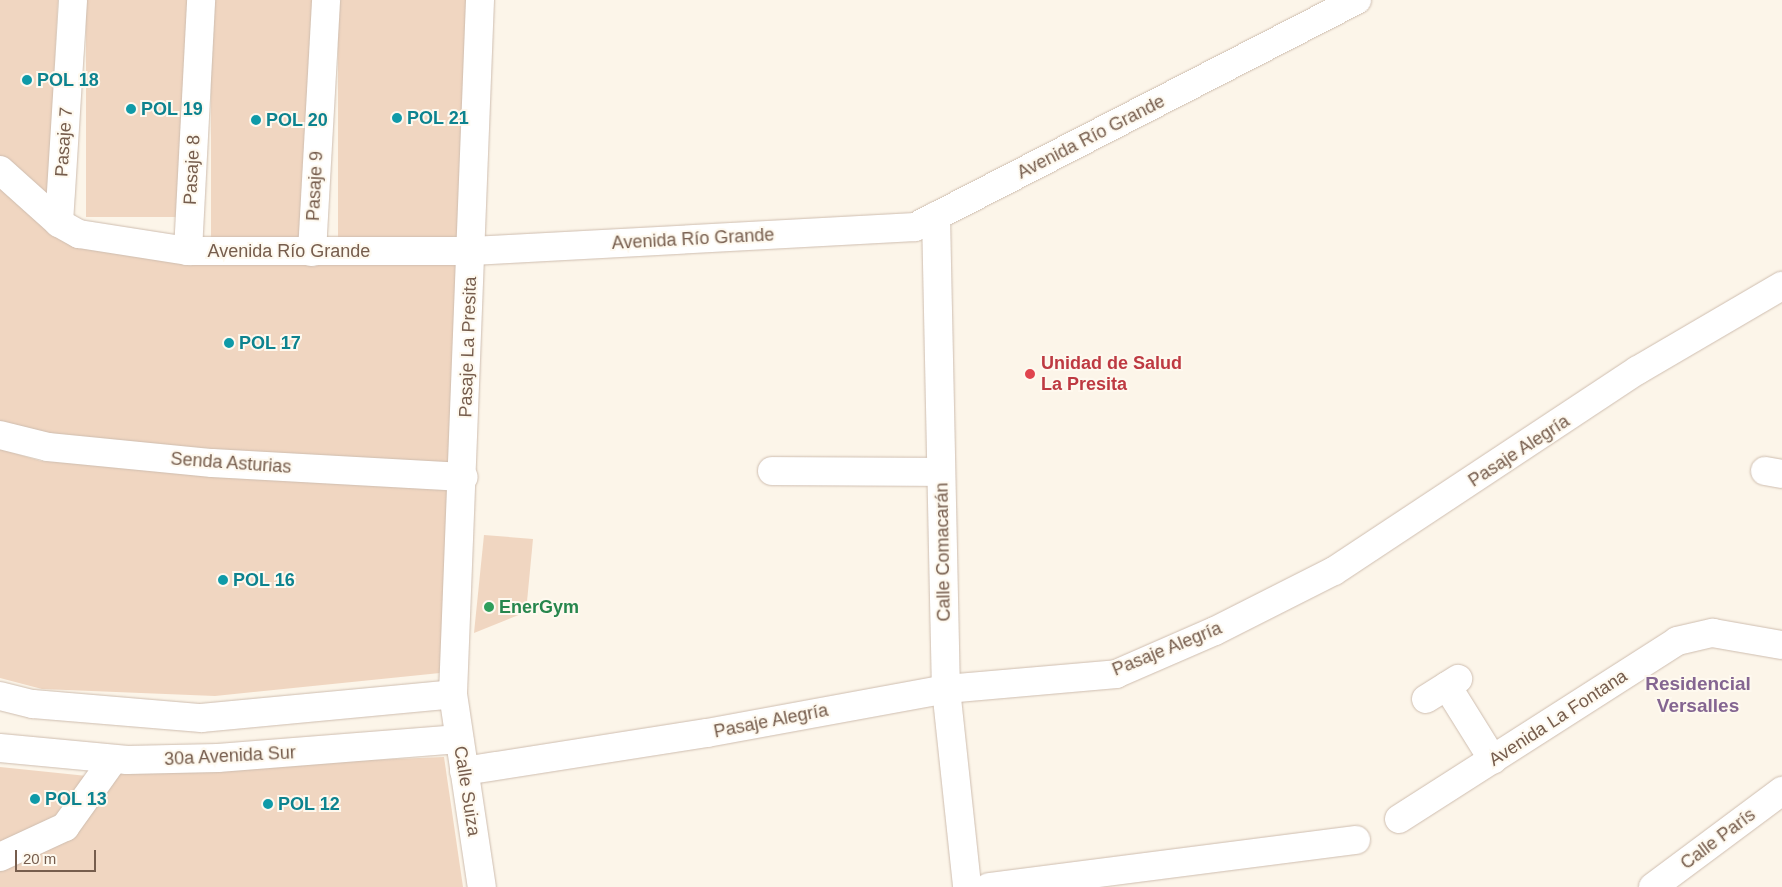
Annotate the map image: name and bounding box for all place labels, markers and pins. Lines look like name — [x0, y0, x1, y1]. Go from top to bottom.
place label: POL 18 — [37, 69, 99, 91]
marker: POL 18 — [21, 74, 33, 86]
place label: POL 19 — [141, 98, 203, 120]
marker: POL 19 — [125, 103, 137, 115]
place label: POL 21 — [407, 107, 469, 129]
place label: POL 20 — [266, 109, 328, 131]
marker: POL 21 — [391, 112, 403, 124]
marker: POL 20 — [250, 114, 262, 126]
place label: POL 17 — [239, 332, 301, 354]
marker: POL 17 — [223, 337, 235, 349]
place label: Unidad de Salud La Presita — [1041, 353, 1182, 396]
marker: Unidad de Salud La Presita — [1023, 367, 1037, 381]
place label: POL 16 — [233, 569, 295, 591]
marker: POL 16 — [217, 574, 229, 586]
place label: EnerGym — [499, 596, 579, 618]
marker: EnerGym — [483, 601, 495, 613]
place label: POL 13 — [45, 788, 107, 810]
marker: POL 13 — [29, 793, 41, 805]
place label: POL 12 — [278, 793, 340, 815]
marker: POL 12 — [262, 798, 274, 810]

